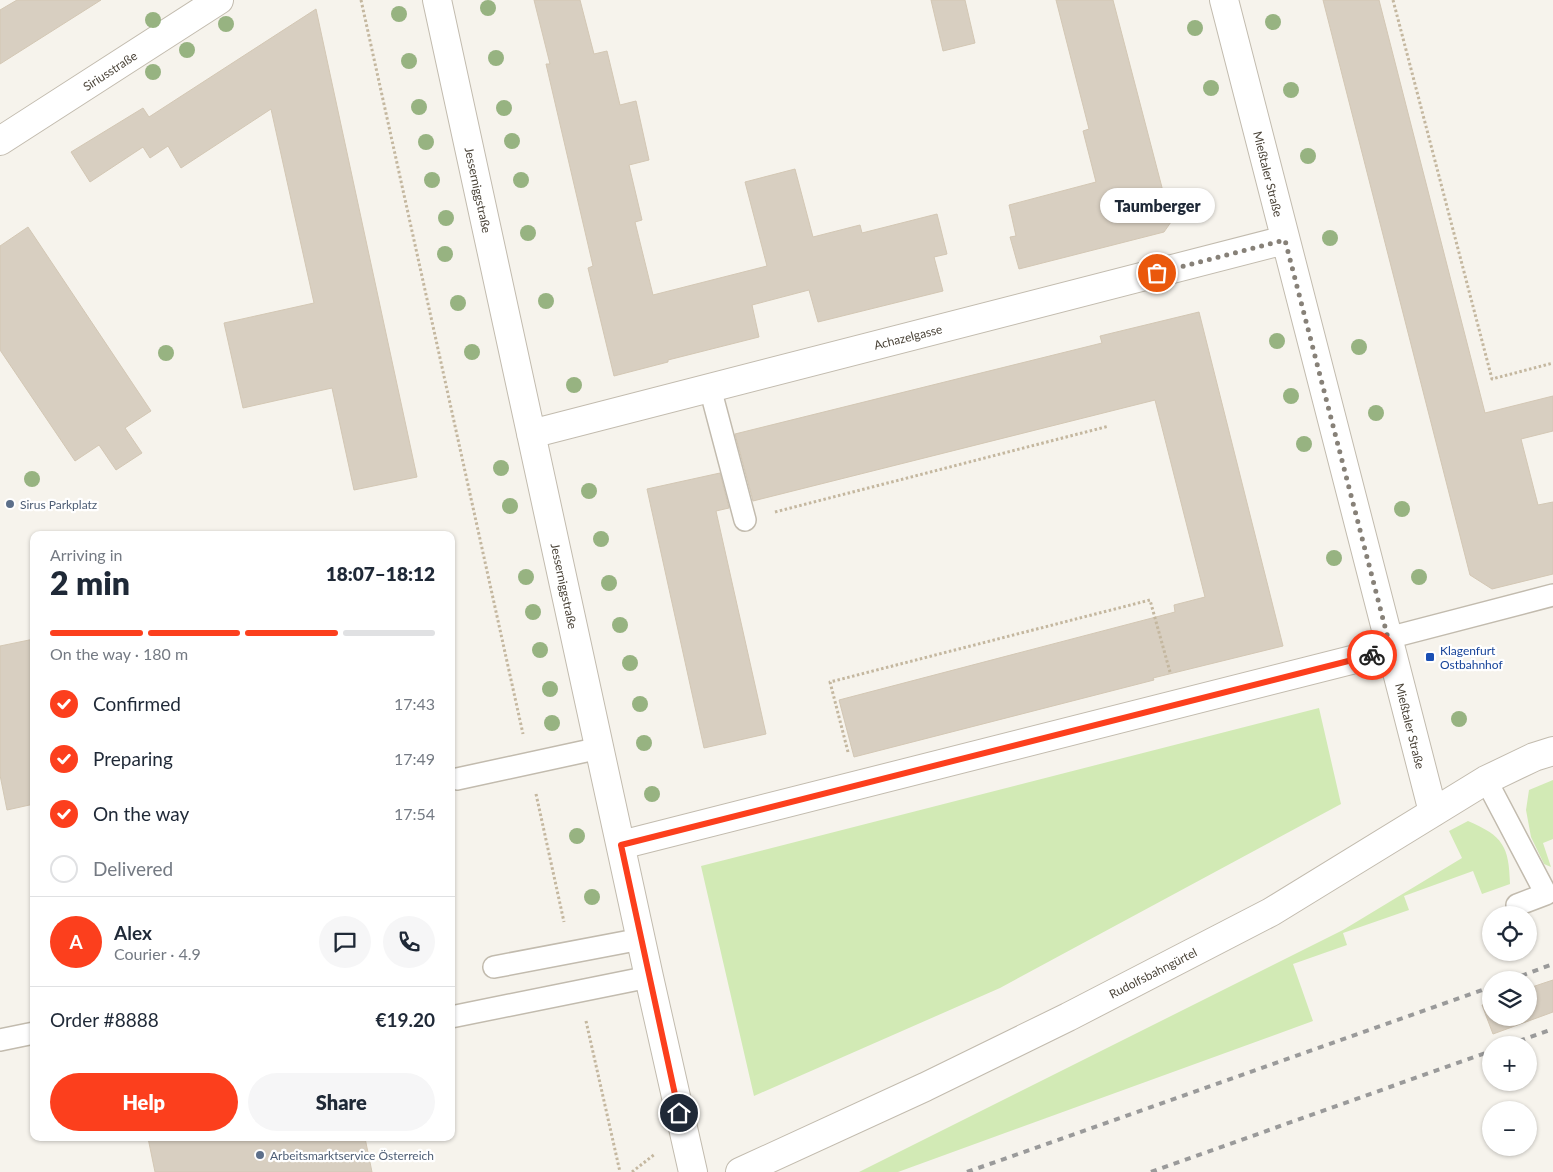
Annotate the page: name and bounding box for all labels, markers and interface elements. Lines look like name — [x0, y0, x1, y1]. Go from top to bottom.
street label: Siriusstraße — [80, 48, 140, 94]
street label: Mießtaler Straße — [1250, 130, 1286, 218]
street label: Jesserniggstraße — [462, 146, 494, 234]
callout: Taumberger — [1100, 188, 1214, 223]
text: Taumberger — [1114, 196, 1201, 215]
pin — [1136, 252, 1178, 294]
icon: bag — [1143, 259, 1171, 287]
street label: Achazelgasse — [872, 321, 944, 353]
place label: Sirus Parkplatz — [20, 497, 98, 512]
marker: Sirus Parkplatz — [4, 498, 16, 510]
street label: Jesserniggstraße — [548, 542, 580, 630]
text: Arriving in — [50, 545, 123, 564]
text: 18:07–18:12 — [326, 562, 435, 585]
text: 2 min — [50, 563, 130, 602]
courier — [1347, 630, 1397, 680]
icon: bike — [1358, 641, 1386, 669]
place label: Klagenfurt Ostbahnhof — [1440, 643, 1503, 672]
text: On the way · 180 m — [50, 644, 188, 663]
marker: Klagenfurt Ostbahnhof — [1424, 651, 1436, 663]
street label: Mießtaler Straße — [1392, 682, 1428, 770]
icon: check — [50, 690, 78, 718]
text: Confirmed — [93, 692, 181, 715]
text: 17:43 — [394, 694, 435, 713]
icon: check — [50, 745, 78, 773]
text: Preparing — [93, 747, 173, 770]
text: 17:49 — [394, 749, 435, 768]
icon: check — [50, 800, 78, 828]
text: On the way — [93, 802, 189, 825]
text: 17:54 — [394, 804, 435, 823]
text: Delivered — [93, 857, 173, 880]
map controls — [1482, 906, 1537, 1156]
button: locate — [1482, 906, 1537, 961]
button: chat — [319, 916, 371, 968]
button: phone — [383, 916, 435, 968]
text: Alex — [114, 921, 152, 944]
text: A — [69, 930, 83, 953]
text: Courier · 4.9 — [114, 944, 201, 963]
street label: Rudolfsbahngürtel — [1107, 944, 1199, 1002]
button: layers — [1482, 971, 1537, 1026]
text: Order #8888 — [50, 1008, 159, 1031]
text: €19.20 — [375, 1008, 435, 1031]
button: + — [1482, 1036, 1537, 1091]
button: Help — [50, 1073, 238, 1131]
button: Share — [248, 1073, 435, 1131]
pin — [658, 1092, 700, 1134]
icon: home — [665, 1099, 693, 1127]
button: − — [1482, 1101, 1537, 1156]
place label: Arbeitsmarktservice Österreich — [270, 1148, 434, 1163]
marker: Arbeitsmarktservice Österreich — [254, 1149, 266, 1161]

